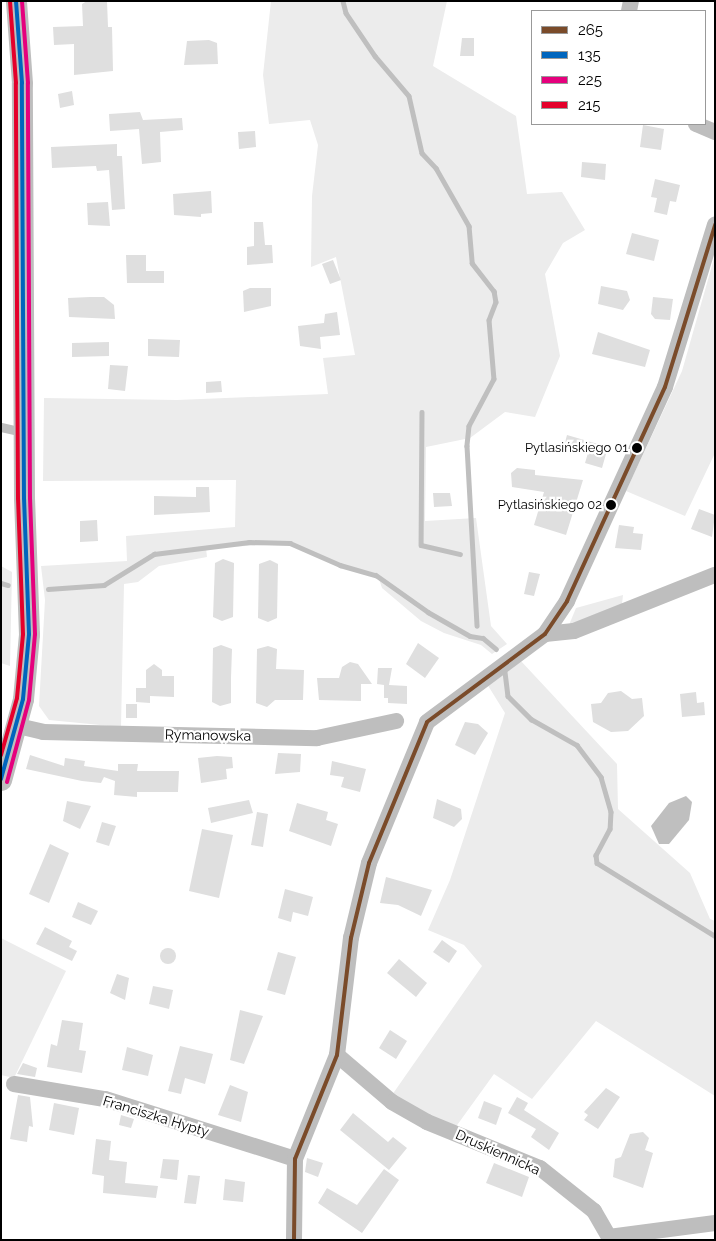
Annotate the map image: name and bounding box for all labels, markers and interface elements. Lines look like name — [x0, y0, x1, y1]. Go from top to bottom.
legend — [531, 10, 706, 125]
text: 265 — [578, 21, 603, 39]
text: 135 — [578, 46, 601, 64]
text: 225 — [578, 71, 602, 89]
text: 215 — [578, 96, 600, 114]
place label: Pytlasińskiego 01 — [525, 440, 628, 456]
marker: Pytlasińskiego 01 — [632, 443, 642, 453]
place label: Pytlasińskiego 02 — [498, 497, 602, 513]
marker: Pytlasińskiego 02 — [606, 500, 616, 510]
street label: Rymanowska — [165, 726, 251, 744]
street label: Franciszka Hypty — [101, 1092, 211, 1140]
street label: Druskiennicka — [453, 1126, 543, 1178]

